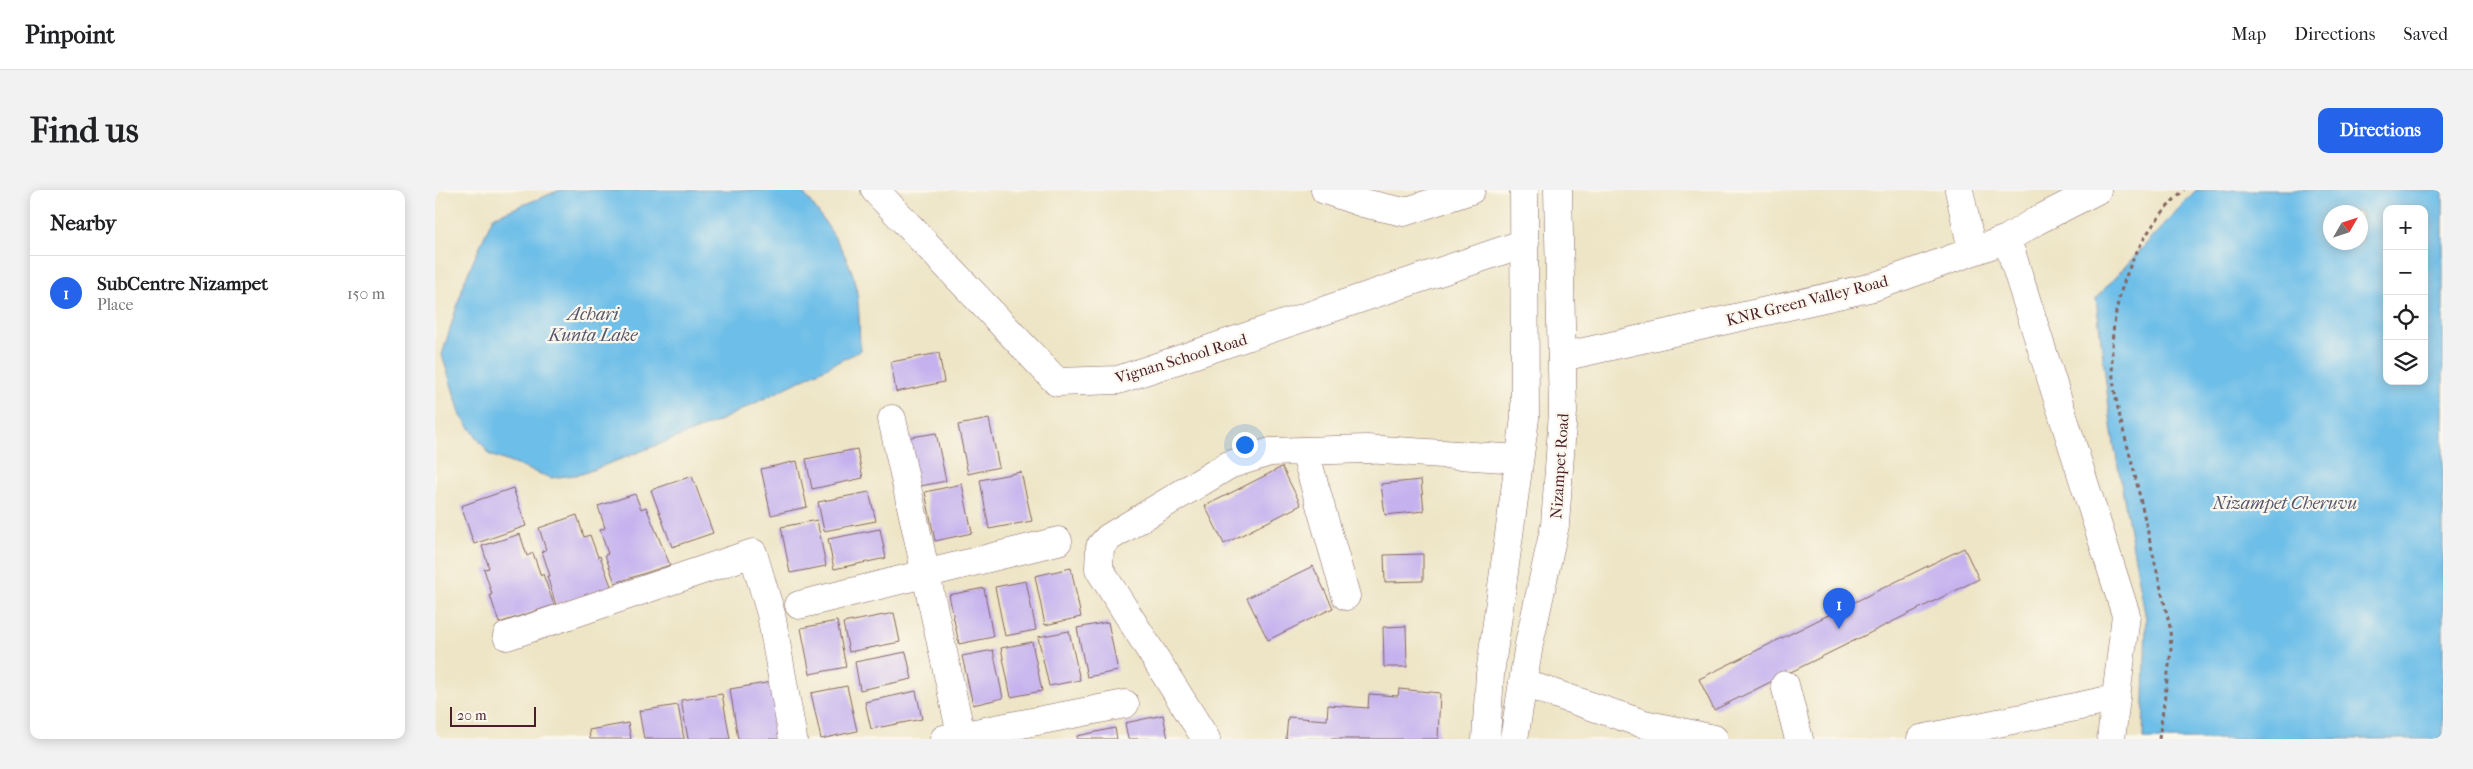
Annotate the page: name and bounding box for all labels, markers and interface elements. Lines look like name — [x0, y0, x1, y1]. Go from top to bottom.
text: Pinpoint — [25, 21, 115, 49]
text: Map — [2232, 24, 2266, 45]
text: Directions — [2294, 24, 2375, 45]
text: Saved — [2403, 24, 2448, 45]
button: Directions — [2318, 108, 2443, 153]
text: Find us — [30, 110, 139, 151]
north arrow — [2323, 205, 2368, 250]
map controls — [2383, 205, 2428, 385]
button: + — [2383, 205, 2428, 250]
text: Nearby — [50, 211, 116, 235]
button: − — [2383, 250, 2428, 295]
street label: KNR Green Valley Road — [1724, 271, 1890, 330]
text: SubCentre Nizampet — [97, 273, 268, 295]
text: 1 — [63, 284, 69, 303]
text: 150 m — [347, 284, 385, 303]
text: Place — [97, 295, 133, 314]
button: locate — [2383, 295, 2428, 340]
water label: Achari Kunta Lake — [546, 304, 638, 346]
street label: Vignan School Road — [1112, 329, 1250, 388]
button: layers — [2383, 340, 2428, 385]
street label: Nizampet Road — [1546, 412, 1573, 519]
your location — [1232, 432, 1258, 458]
water label: Nizampet Cheruvu — [2212, 493, 2357, 514]
pin: 1 — [1823, 588, 1855, 629]
scale bar — [450, 704, 536, 727]
text: 20 m — [457, 707, 487, 724]

